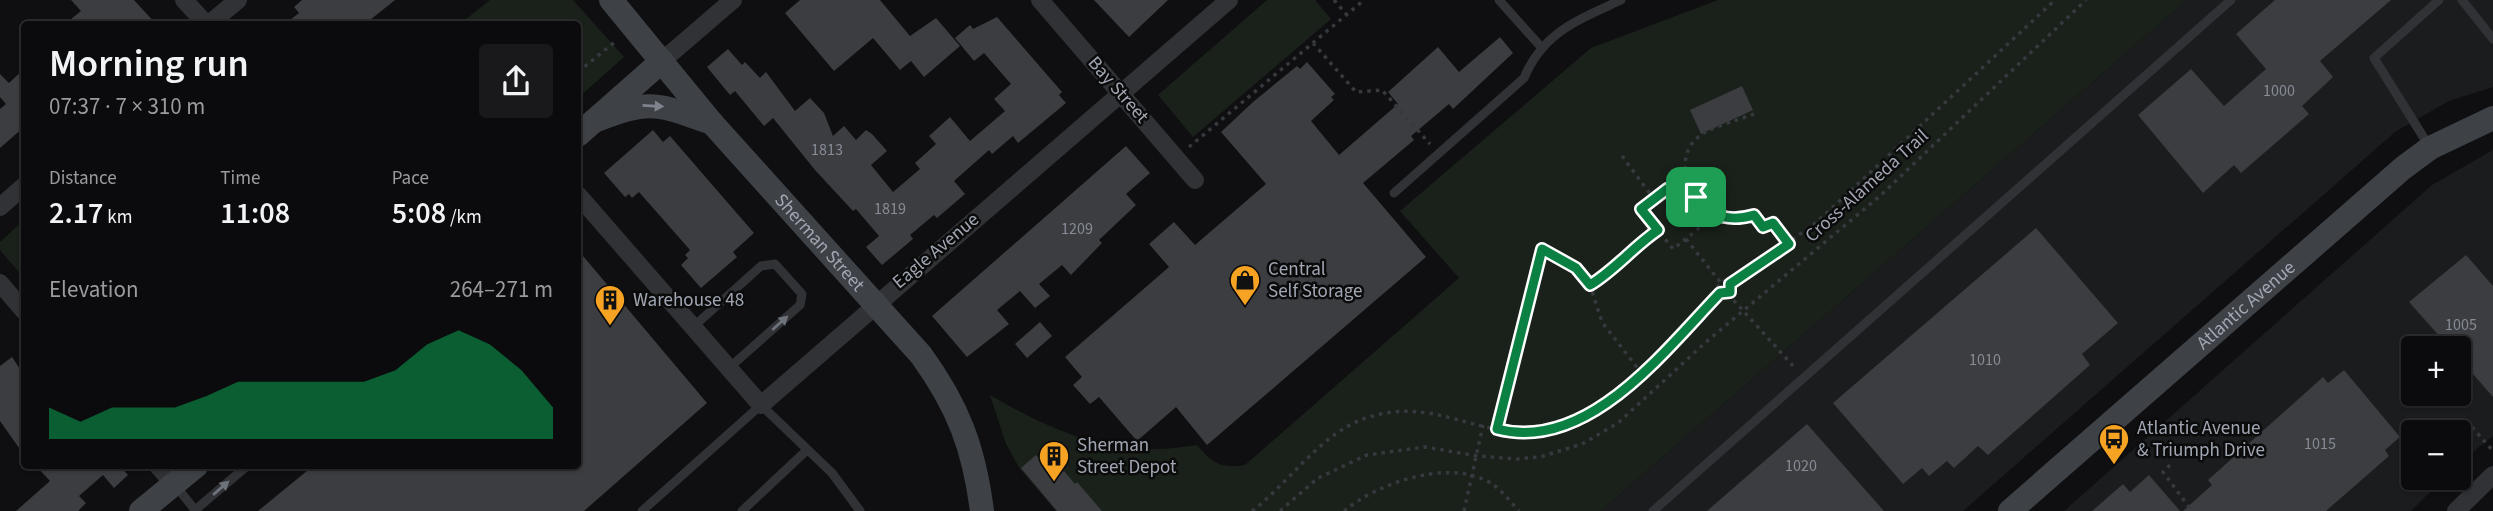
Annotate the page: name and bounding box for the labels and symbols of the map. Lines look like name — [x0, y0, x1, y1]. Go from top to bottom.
street label: Bay Street — [1081, 51, 1155, 130]
house number: 1000 — [2263, 80, 2295, 102]
one-way arrow — [642, 101, 664, 112]
street label: Cross-Alameda Trail — [1799, 123, 1935, 249]
house number: 1813 — [811, 139, 843, 161]
pin — [1666, 167, 1726, 227]
street label: Sherman Street — [768, 187, 871, 298]
house number: 1819 — [874, 198, 906, 220]
street label: Eagle Avenue — [887, 207, 985, 295]
house number: 1209 — [1061, 218, 1093, 240]
street label: Atlantic Avenue — [2190, 254, 2301, 356]
place label: Central Self Storage — [1268, 256, 1362, 305]
shop icon: Central Self Storage — [1228, 263, 1262, 307]
building icon: Warehouse 48 — [593, 283, 627, 327]
place label: Warehouse 48 — [633, 287, 744, 314]
house number: 1005 — [2445, 314, 2477, 336]
one-way arrow — [771, 315, 789, 331]
house number: 1010 — [1969, 349, 2001, 371]
place label: Atlantic Avenue & Triumph Drive — [2137, 415, 2265, 464]
bus stop icon: Atlantic Avenue & Triumph Drive — [2097, 422, 2131, 466]
place label: Sherman Street Depot — [1077, 432, 1177, 481]
house number: 1015 — [2304, 433, 2336, 455]
building icon: Sherman Street Depot — [1037, 439, 1071, 483]
house number: 1020 — [1785, 455, 1817, 477]
one-way arrow — [212, 481, 229, 496]

